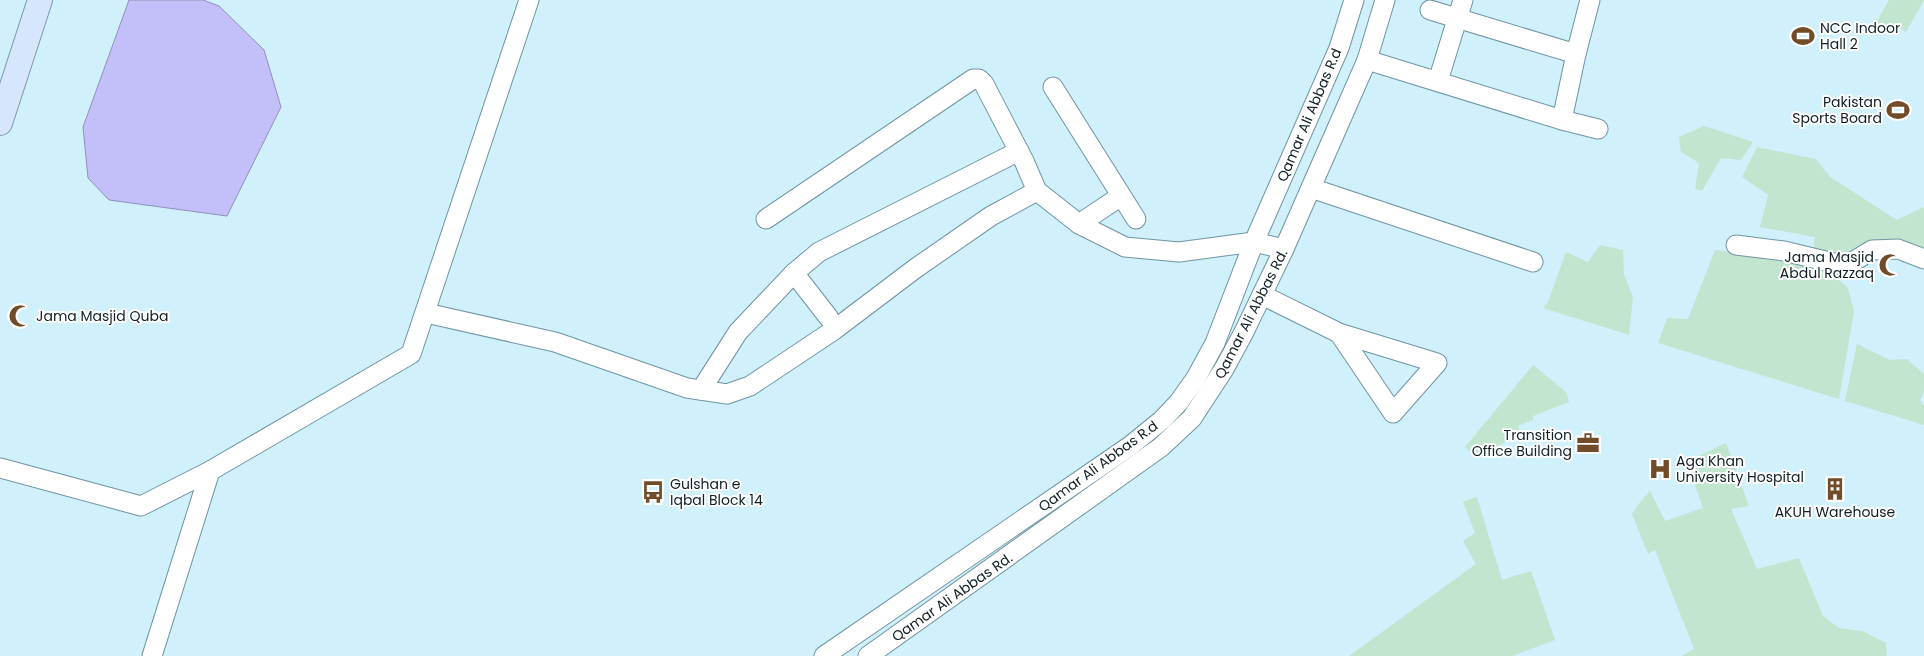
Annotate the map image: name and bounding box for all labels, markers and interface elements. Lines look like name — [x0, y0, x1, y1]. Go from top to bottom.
place label: NCC Indoor Hall 2 — [1820, 18, 1900, 54]
sports icon: NCC Indoor Hall 2 — [1790, 23, 1816, 49]
street label: Qamar Ali Abbas R.d — [1272, 45, 1346, 185]
place label: Pakistan Sports Board — [1792, 92, 1882, 128]
sports icon: Pakistan Sports Board — [1885, 97, 1911, 123]
street label: Qamar Ali Abbas Rd. — [1210, 246, 1292, 382]
place label: Jama Masjid Abdul Razzaq — [1780, 247, 1874, 283]
mosque icon: Jama Masjid Abdul Razzaq — [1877, 252, 1903, 278]
mosque icon: Jama Masjid Quba — [7, 303, 33, 329]
place label: Jama Masjid Quba — [36, 306, 168, 326]
street label: Qamar Ali Abbas R.d — [1034, 416, 1162, 516]
place label: Transition Office Building — [1472, 425, 1572, 461]
office icon: Transition Office Building — [1575, 430, 1601, 456]
place label: Aga Khan University Hospital — [1676, 451, 1804, 487]
hospital icon: Aga Khan University Hospital — [1647, 456, 1673, 482]
place label: Gulshan e Iqbal Block 14 — [670, 474, 763, 510]
building icon: AKUH Warehouse — [1822, 476, 1848, 502]
bus stop icon: Gulshan e Iqbal Block 14 — [640, 479, 666, 505]
place label: AKUH Warehouse — [1775, 502, 1896, 522]
street label: Qamar Ali Abbas Rd. — [888, 548, 1016, 646]

